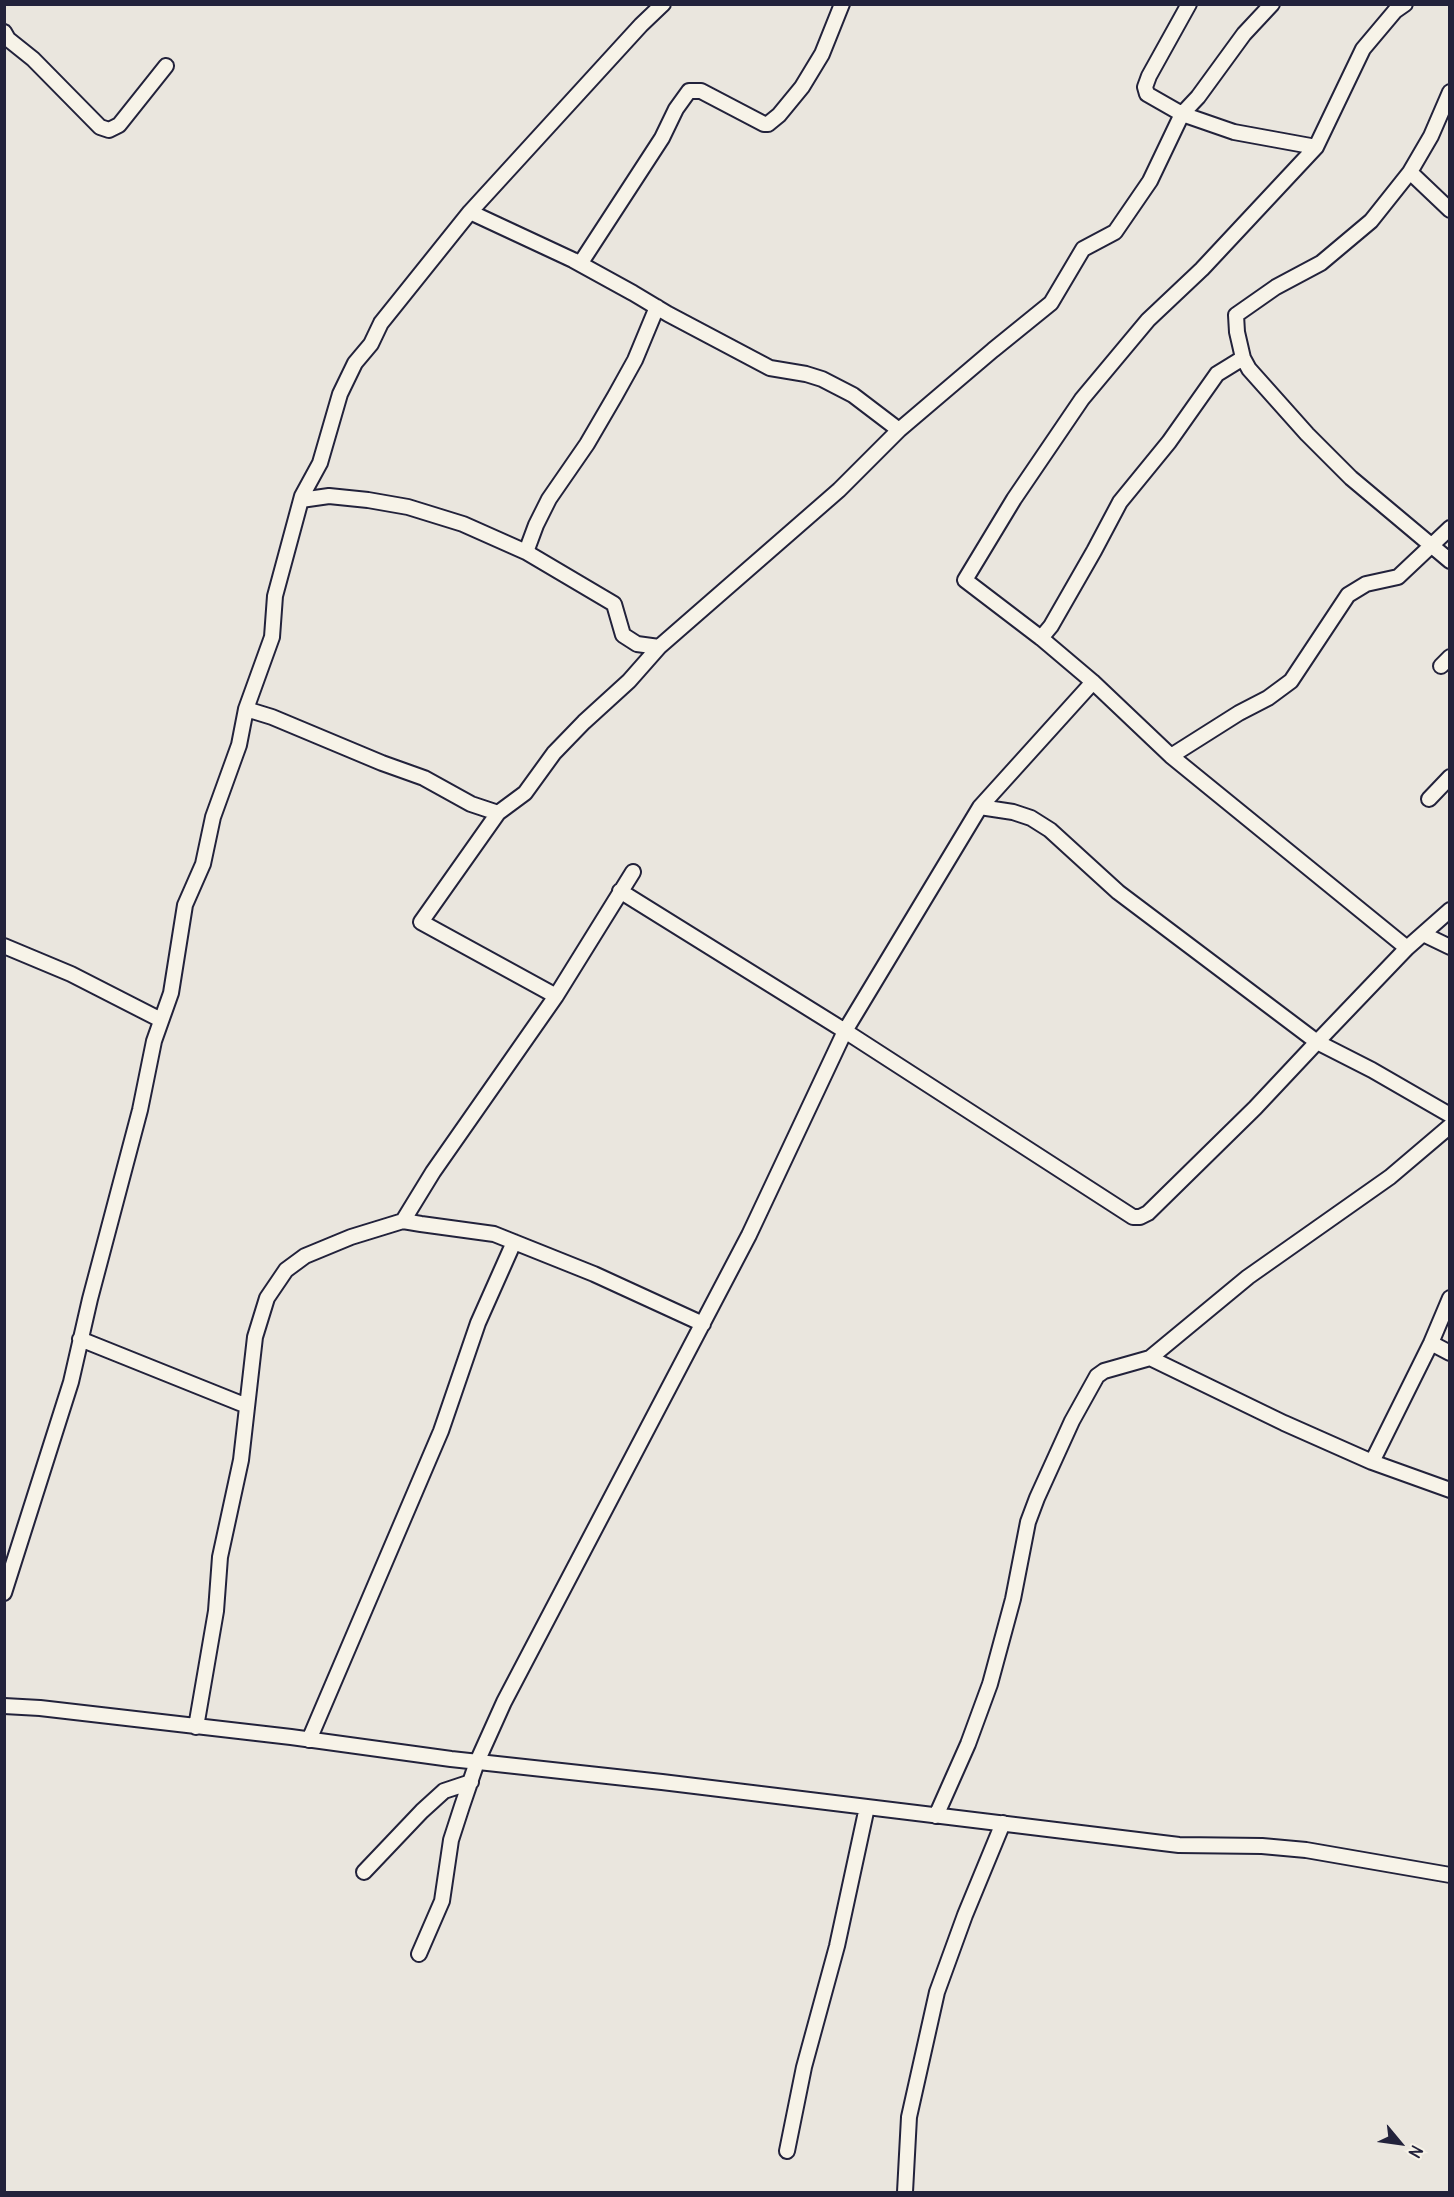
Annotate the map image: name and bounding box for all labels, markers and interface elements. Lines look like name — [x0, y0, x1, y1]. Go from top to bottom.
north arrow — [1370, 2113, 1430, 2173]
text: N — [1404, 2142, 1427, 2161]

